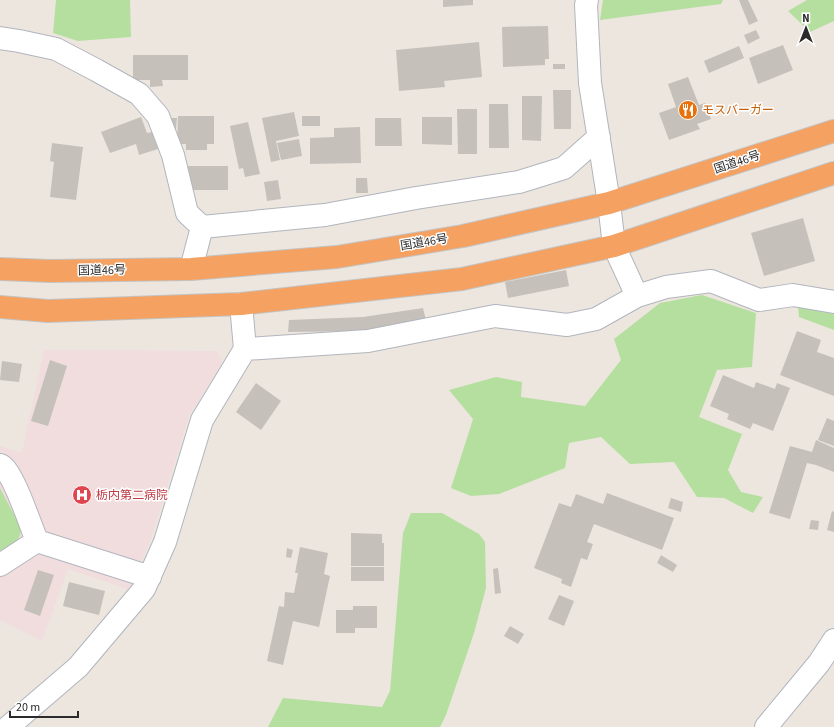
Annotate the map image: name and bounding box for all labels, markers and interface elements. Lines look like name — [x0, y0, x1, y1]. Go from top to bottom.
north arrow — [786, 8, 826, 48]
text: N — [802, 11, 810, 26]
restaurant icon: モスバーガー — [677, 99, 699, 121]
place label: モスバーガー — [702, 102, 774, 119]
street label: 国道46号 — [712, 147, 763, 178]
street label: 国道46号 — [399, 230, 449, 255]
street label: 国道46号 — [78, 262, 126, 279]
hospital icon: 栃内第二病院 — [71, 484, 93, 506]
place label: 栃内第二病院 — [96, 487, 168, 504]
scale bar — [10, 693, 78, 719]
text: 20 m — [16, 699, 40, 716]

